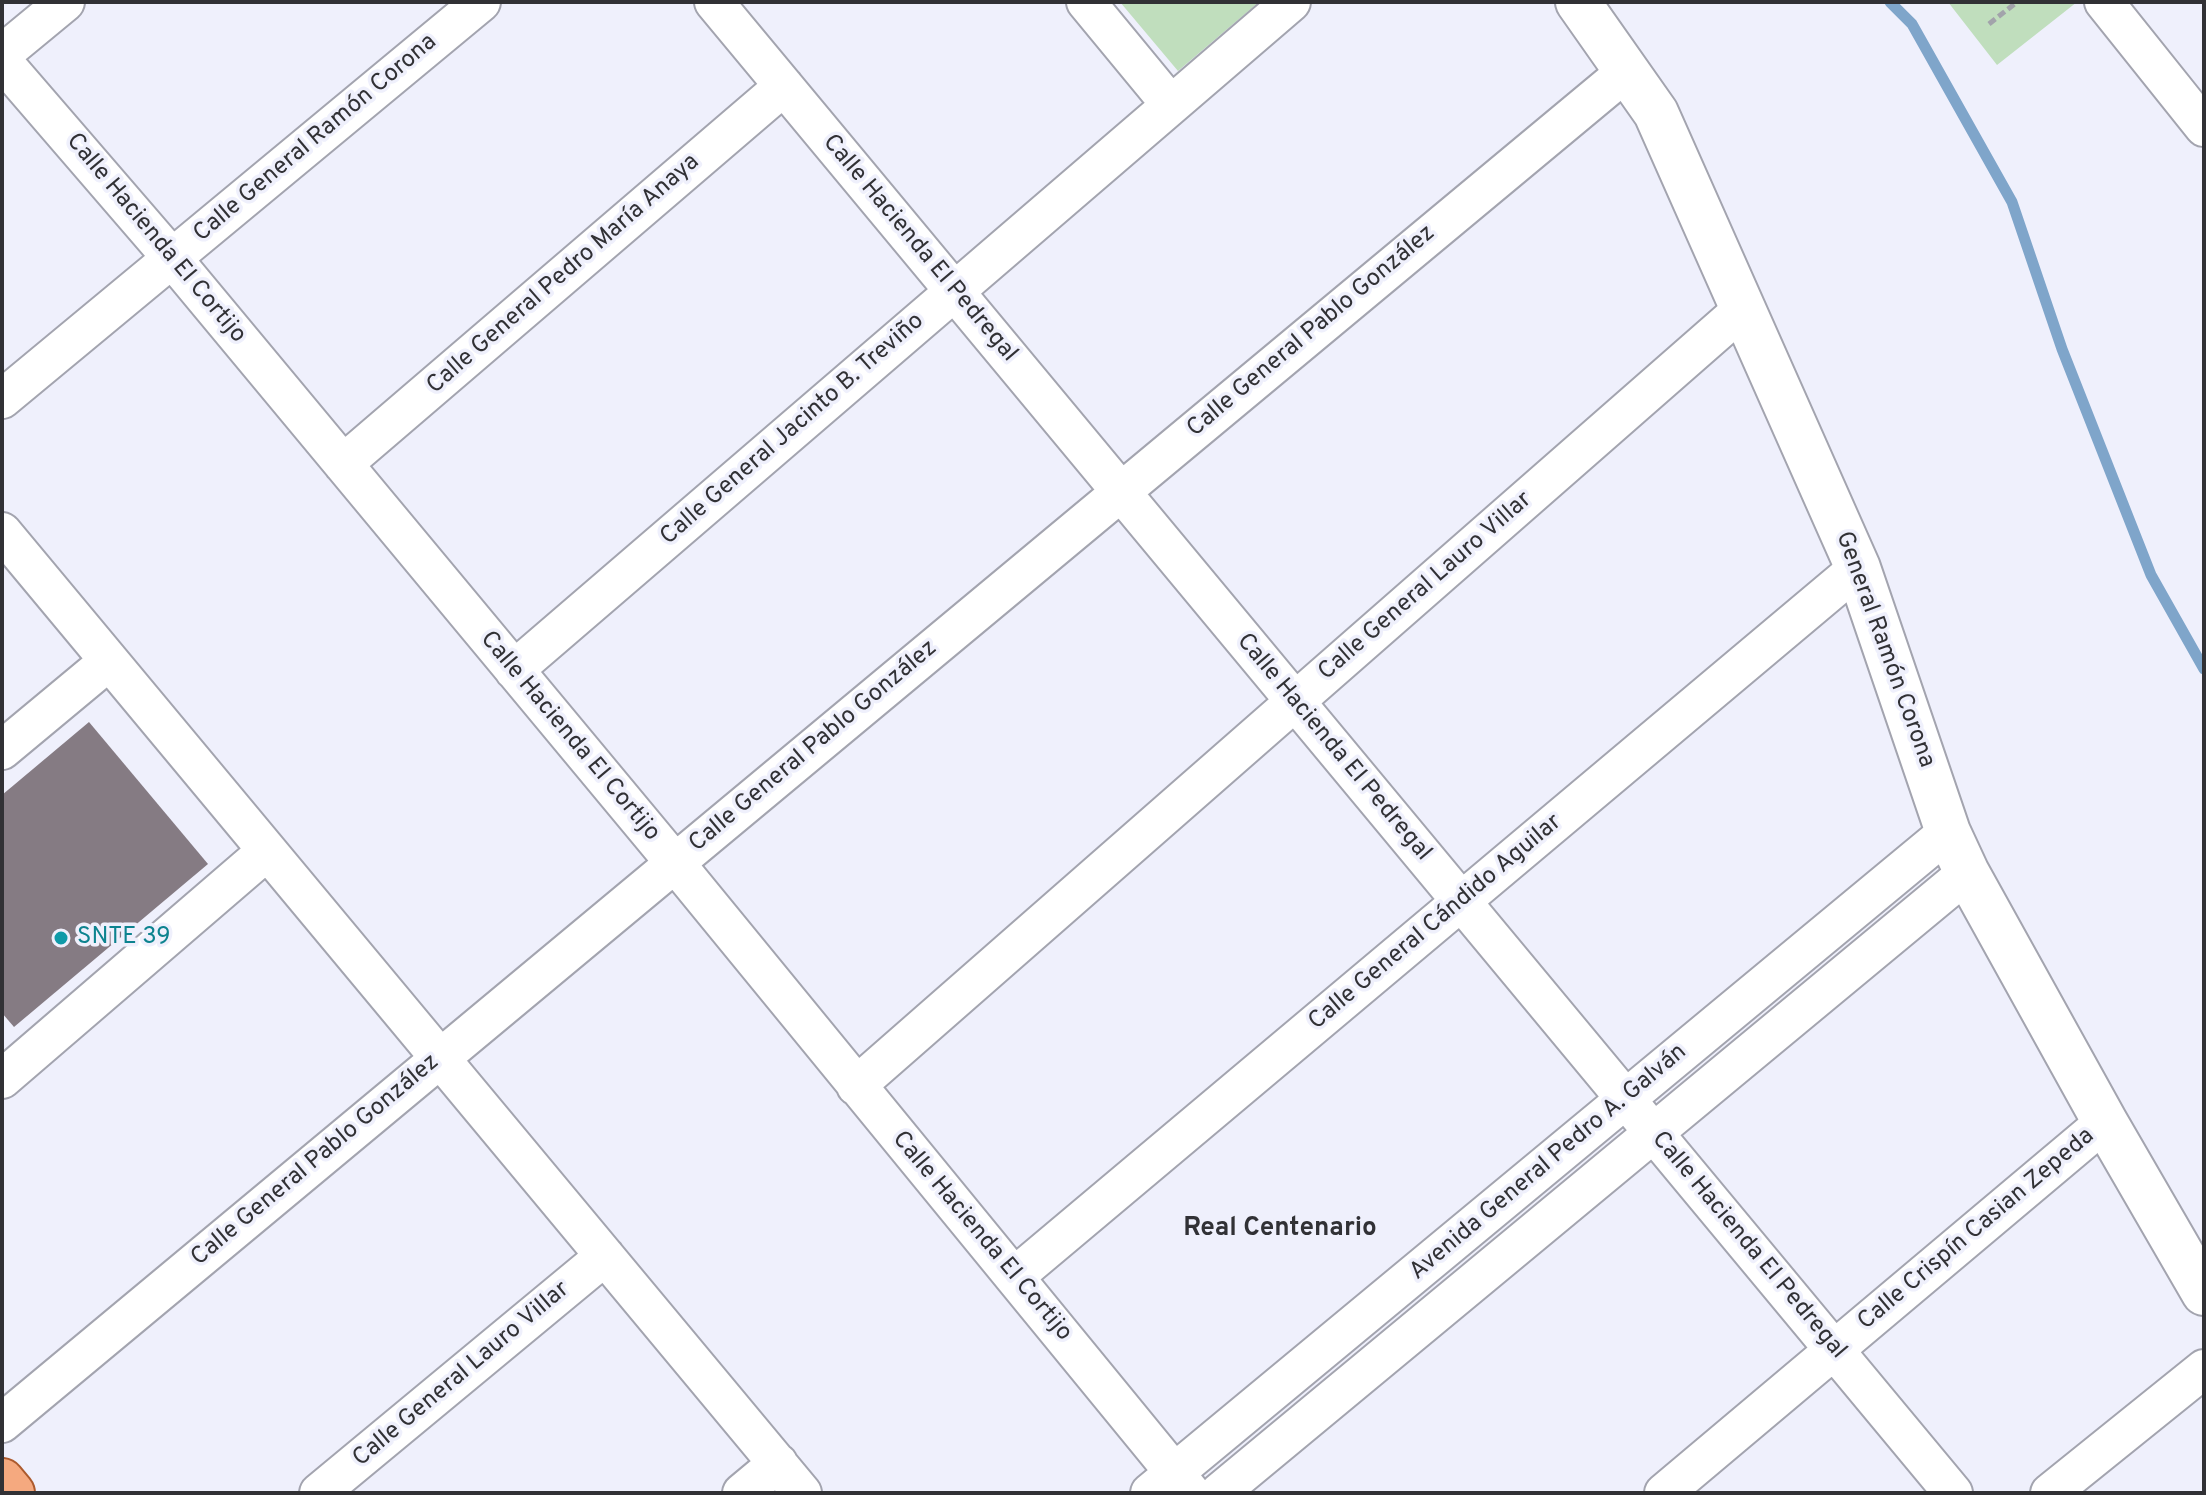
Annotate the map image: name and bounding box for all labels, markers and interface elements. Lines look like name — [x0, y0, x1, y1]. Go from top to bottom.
street label: Calle General Ramón Corona — [189, 29, 443, 249]
street label: Calle Hacienda El Cortijo — [59, 128, 251, 350]
street label: Calle Hacienda El Pedregal — [815, 129, 1023, 369]
street label: Calle General Pedro María Anaya — [422, 149, 706, 401]
street label: Calle General Pablo González — [1182, 220, 1442, 444]
street label: Calle General Jacinto B. Treviño — [655, 308, 931, 552]
street label: Calle General Lauro Villar — [1313, 486, 1539, 688]
street label: General Ramón Corona — [1828, 528, 1940, 772]
street label: Calle Hacienda El Cortijo — [473, 626, 665, 848]
street label: Calle Hacienda El Pedregal — [1229, 628, 1437, 868]
street label: Calle General Pablo González — [684, 635, 944, 859]
street label: Calle General Cándido Aguilar — [1304, 809, 1568, 1037]
place label: SNTE 39 — [77, 924, 170, 952]
marker: SNTE 39 — [52, 929, 70, 947]
street label: Avenida General Pedro A. Galván — [1405, 1039, 1693, 1287]
street label: Calle General Pablo González — [186, 1049, 446, 1273]
street label: Calle Crispín Casian Zepeda — [1853, 1123, 2101, 1337]
street label: Calle Hacienda El Cortijo — [885, 1126, 1077, 1348]
street label: Calle Hacienda El Pedregal — [1644, 1126, 1852, 1366]
district label: Real Centenario — [1183, 1214, 1377, 1246]
street label: Calle General Lauro Villar — [348, 1276, 576, 1474]

